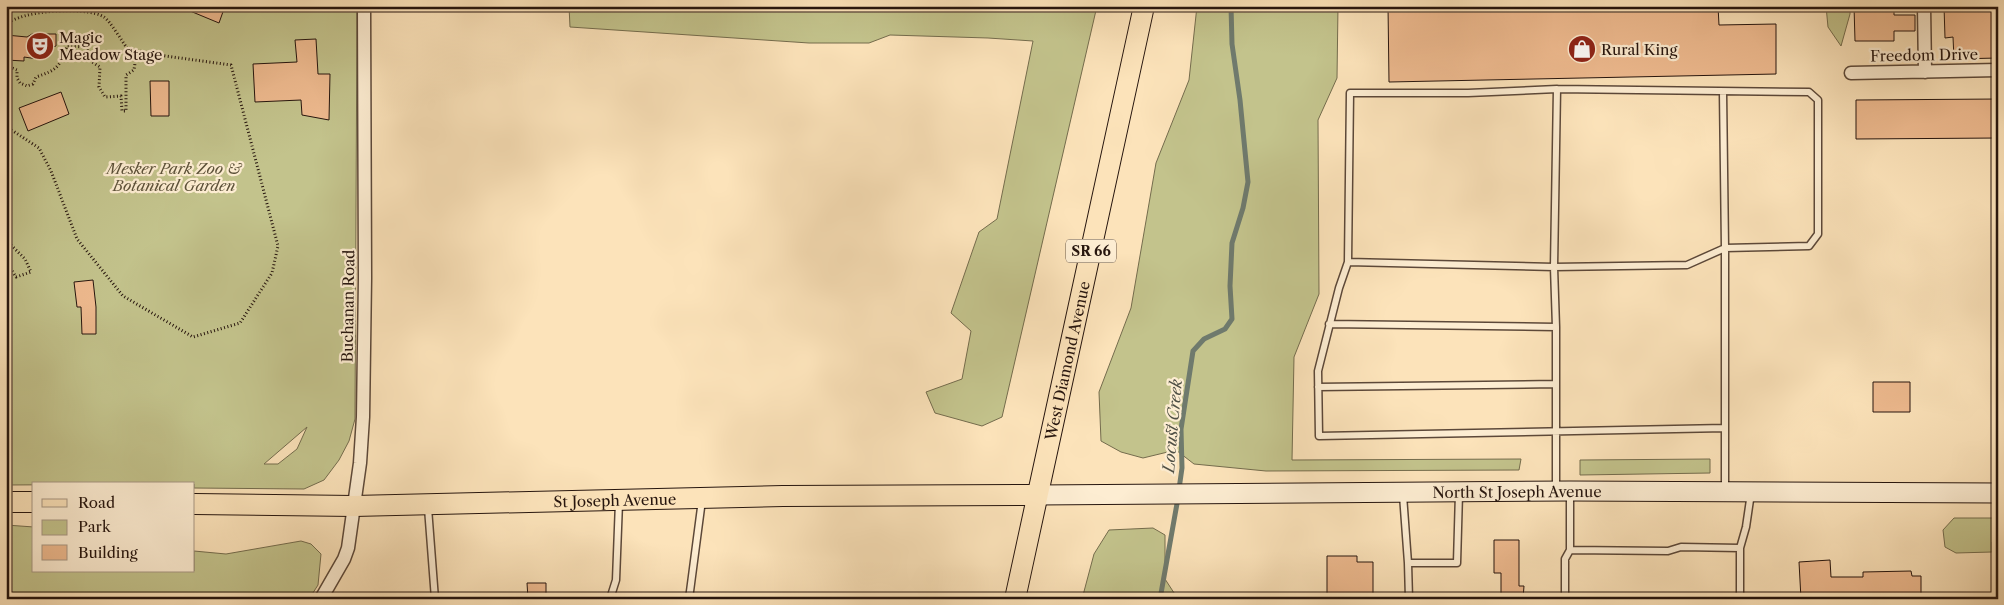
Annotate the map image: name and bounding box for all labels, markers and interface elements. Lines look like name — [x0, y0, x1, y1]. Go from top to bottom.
place label: Magic Meadow Stage — [59, 28, 162, 64]
theatre icon: Magic Meadow Stage — [25, 31, 55, 61]
shop icon: Rural King — [1567, 34, 1597, 64]
place label: Rural King — [1601, 40, 1677, 59]
street label: Freedom Drive — [1870, 45, 1978, 65]
park label: Mesker Park Zoo & Botanical Garden — [105, 159, 242, 195]
road number: SR 66 — [1066, 240, 1116, 262]
street label: Buchanan Road — [338, 249, 358, 363]
street label: West Diamond Avenue — [1040, 279, 1093, 443]
water label: Locust Creek — [1158, 378, 1186, 476]
street label: North St Joseph Avenue — [1432, 481, 1602, 502]
legend — [32, 482, 195, 572]
street label: St Joseph Avenue — [553, 489, 677, 511]
text: Road — [78, 493, 115, 512]
text: Park — [78, 517, 112, 536]
text: Building — [78, 543, 138, 562]

